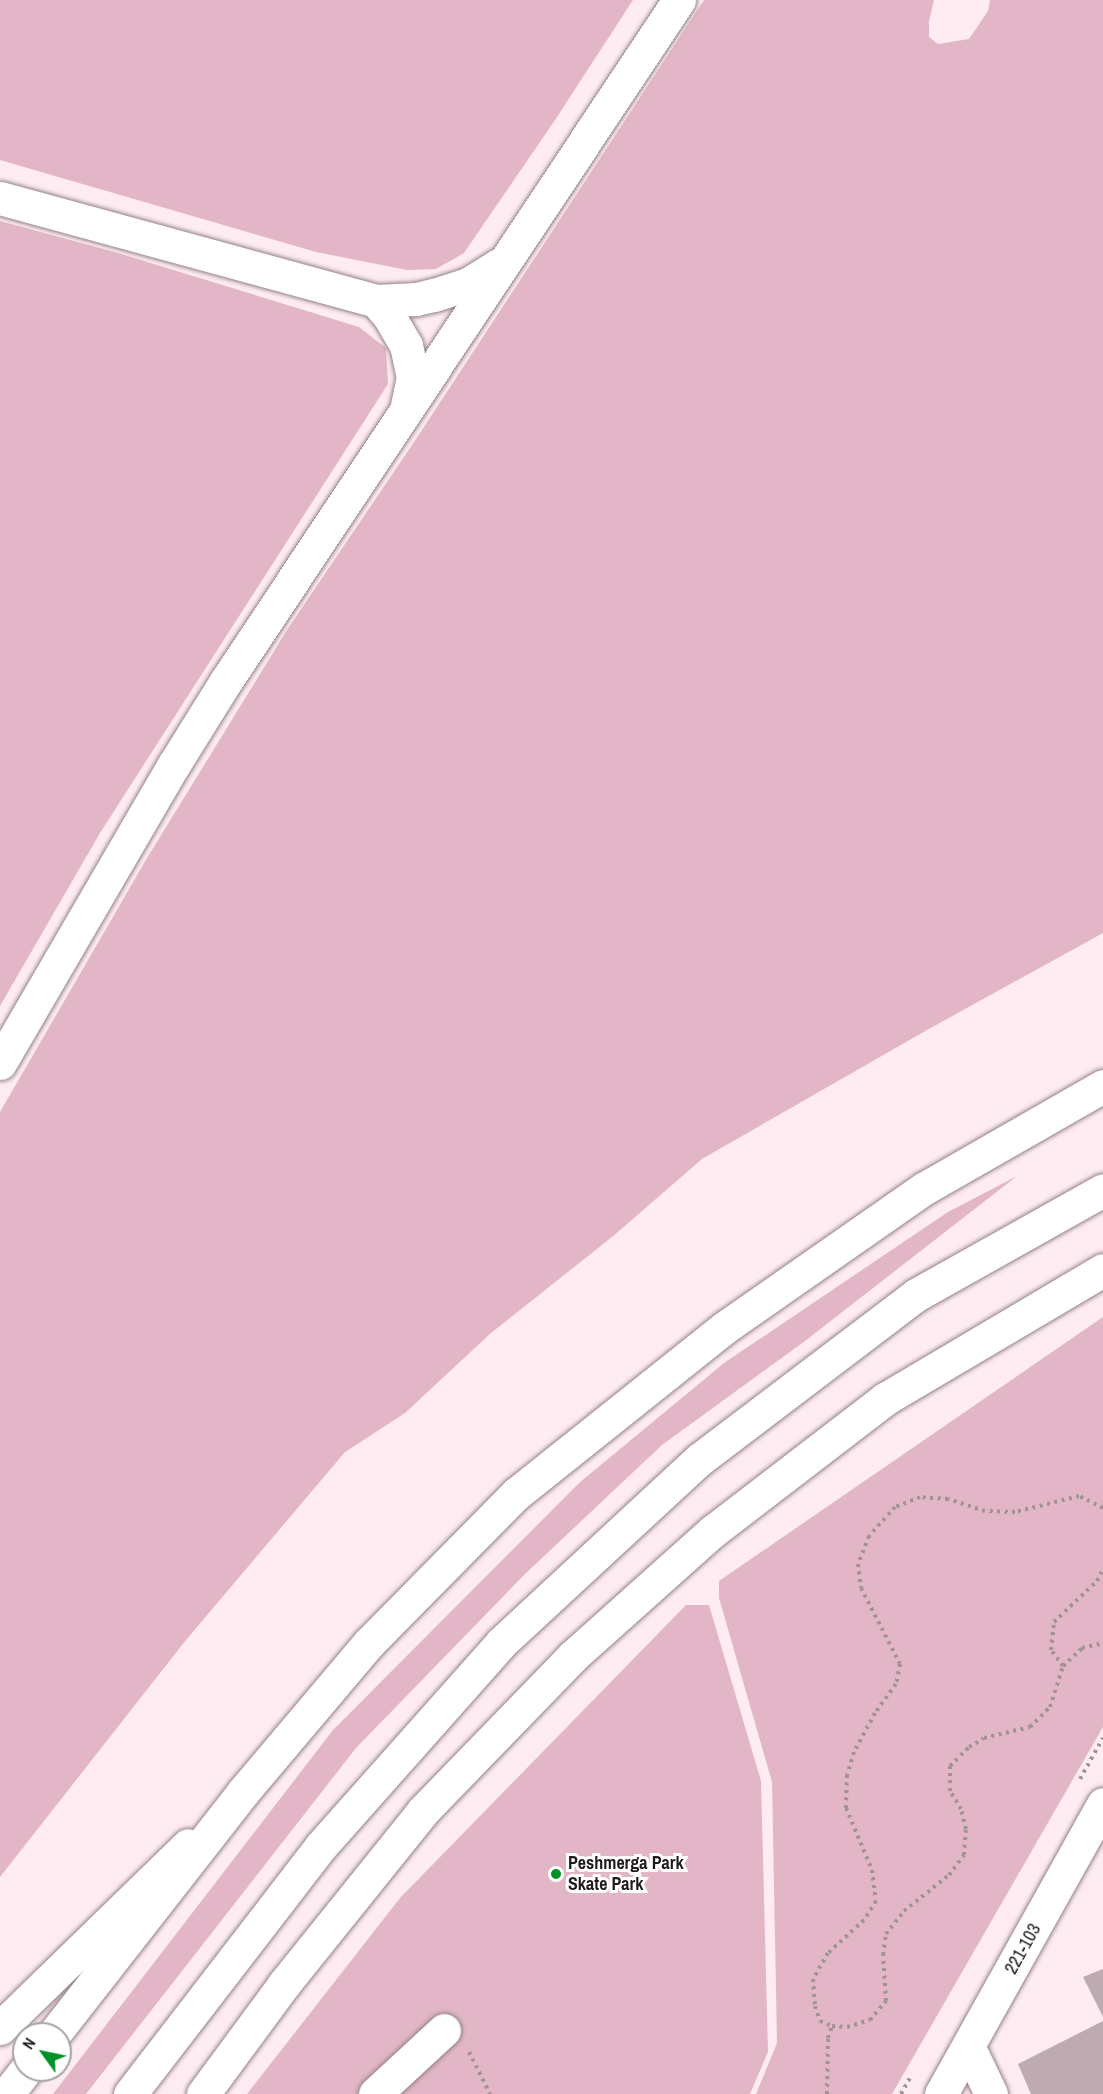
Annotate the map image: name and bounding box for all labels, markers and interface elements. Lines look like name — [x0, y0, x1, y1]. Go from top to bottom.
place label: Peshmerga Park Skate Park — [568, 1853, 684, 1896]
marker: Peshmerga Park Skate Park — [549, 1867, 563, 1881]
street label: 221-103 — [1000, 1920, 1046, 1978]
north arrow — [12, 2022, 72, 2082]
text: N — [17, 2033, 40, 2053]

